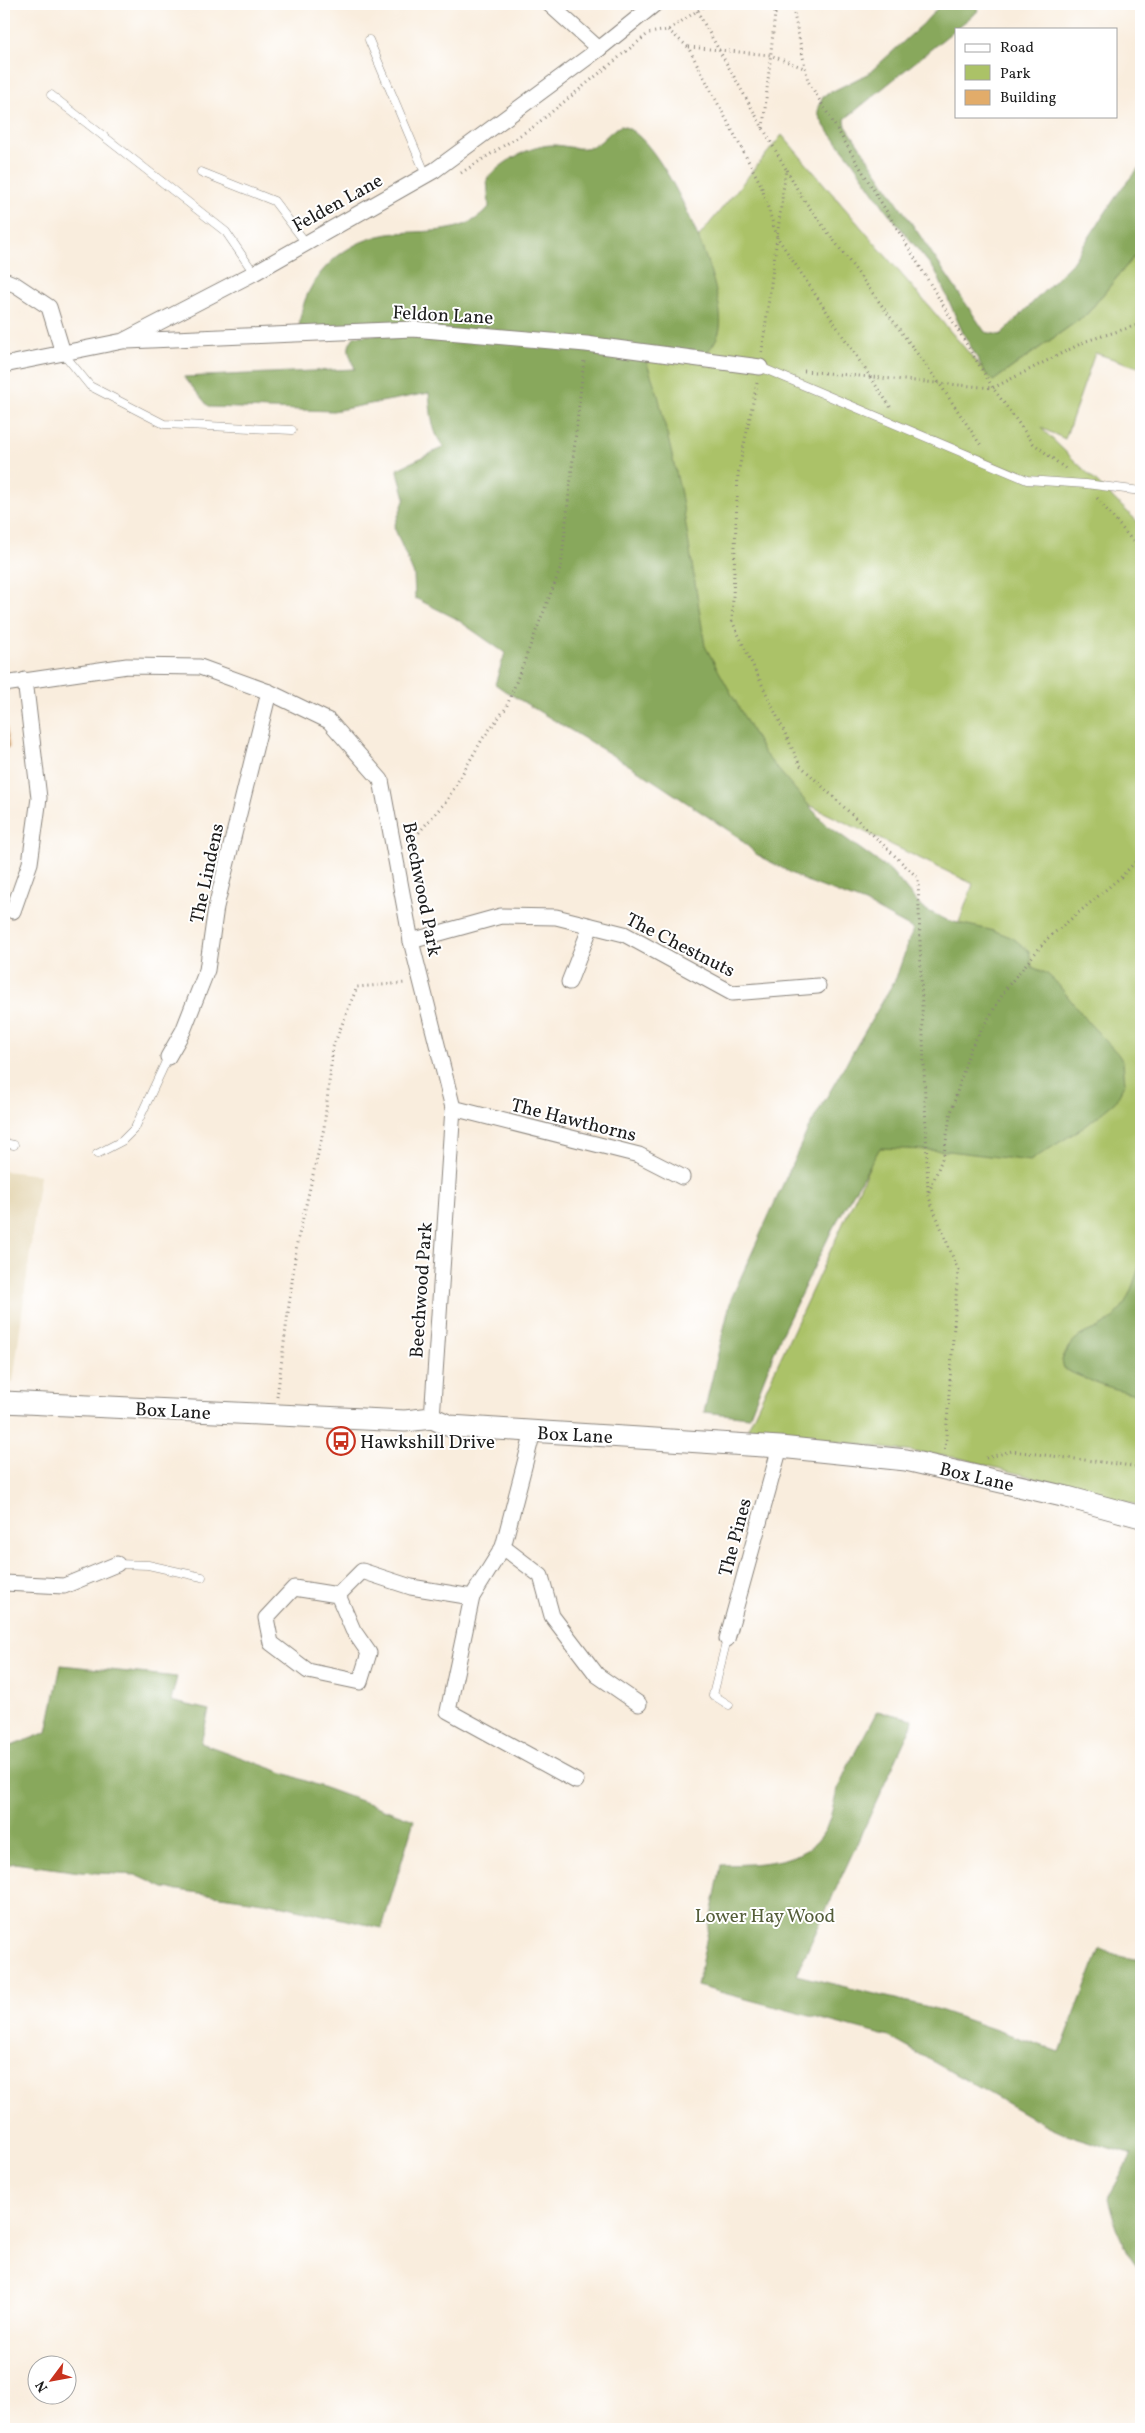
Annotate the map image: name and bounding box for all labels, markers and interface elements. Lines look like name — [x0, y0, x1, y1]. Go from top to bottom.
legend — [955, 28, 1118, 118]
text: Road — [1000, 38, 1034, 59]
text: Park — [1000, 64, 1031, 85]
text: Building — [1000, 88, 1057, 109]
street label: Felden Lane — [288, 168, 388, 239]
street label: Feldon Lane — [392, 300, 494, 332]
street label: Beechwood Park — [395, 820, 447, 959]
street label: The Lindens — [185, 821, 231, 926]
street label: The Chestnuts — [621, 907, 739, 984]
street label: The Hawthorns — [508, 1093, 639, 1149]
street label: Beechwood Park — [404, 1221, 440, 1359]
street label: Box Lane — [134, 1397, 211, 1427]
street label: Box Lane — [536, 1421, 613, 1451]
bus stop icon: Hawkshill Drive — [326, 1426, 356, 1456]
place label: Hawkshill Drive — [360, 1430, 495, 1456]
street label: Box Lane — [937, 1457, 1016, 1499]
street label: The Pines — [713, 1495, 759, 1580]
park label: Lower Hay Wood — [695, 1904, 835, 1930]
north arrow — [28, 2356, 78, 2406]
text: N — [31, 2377, 53, 2395]

